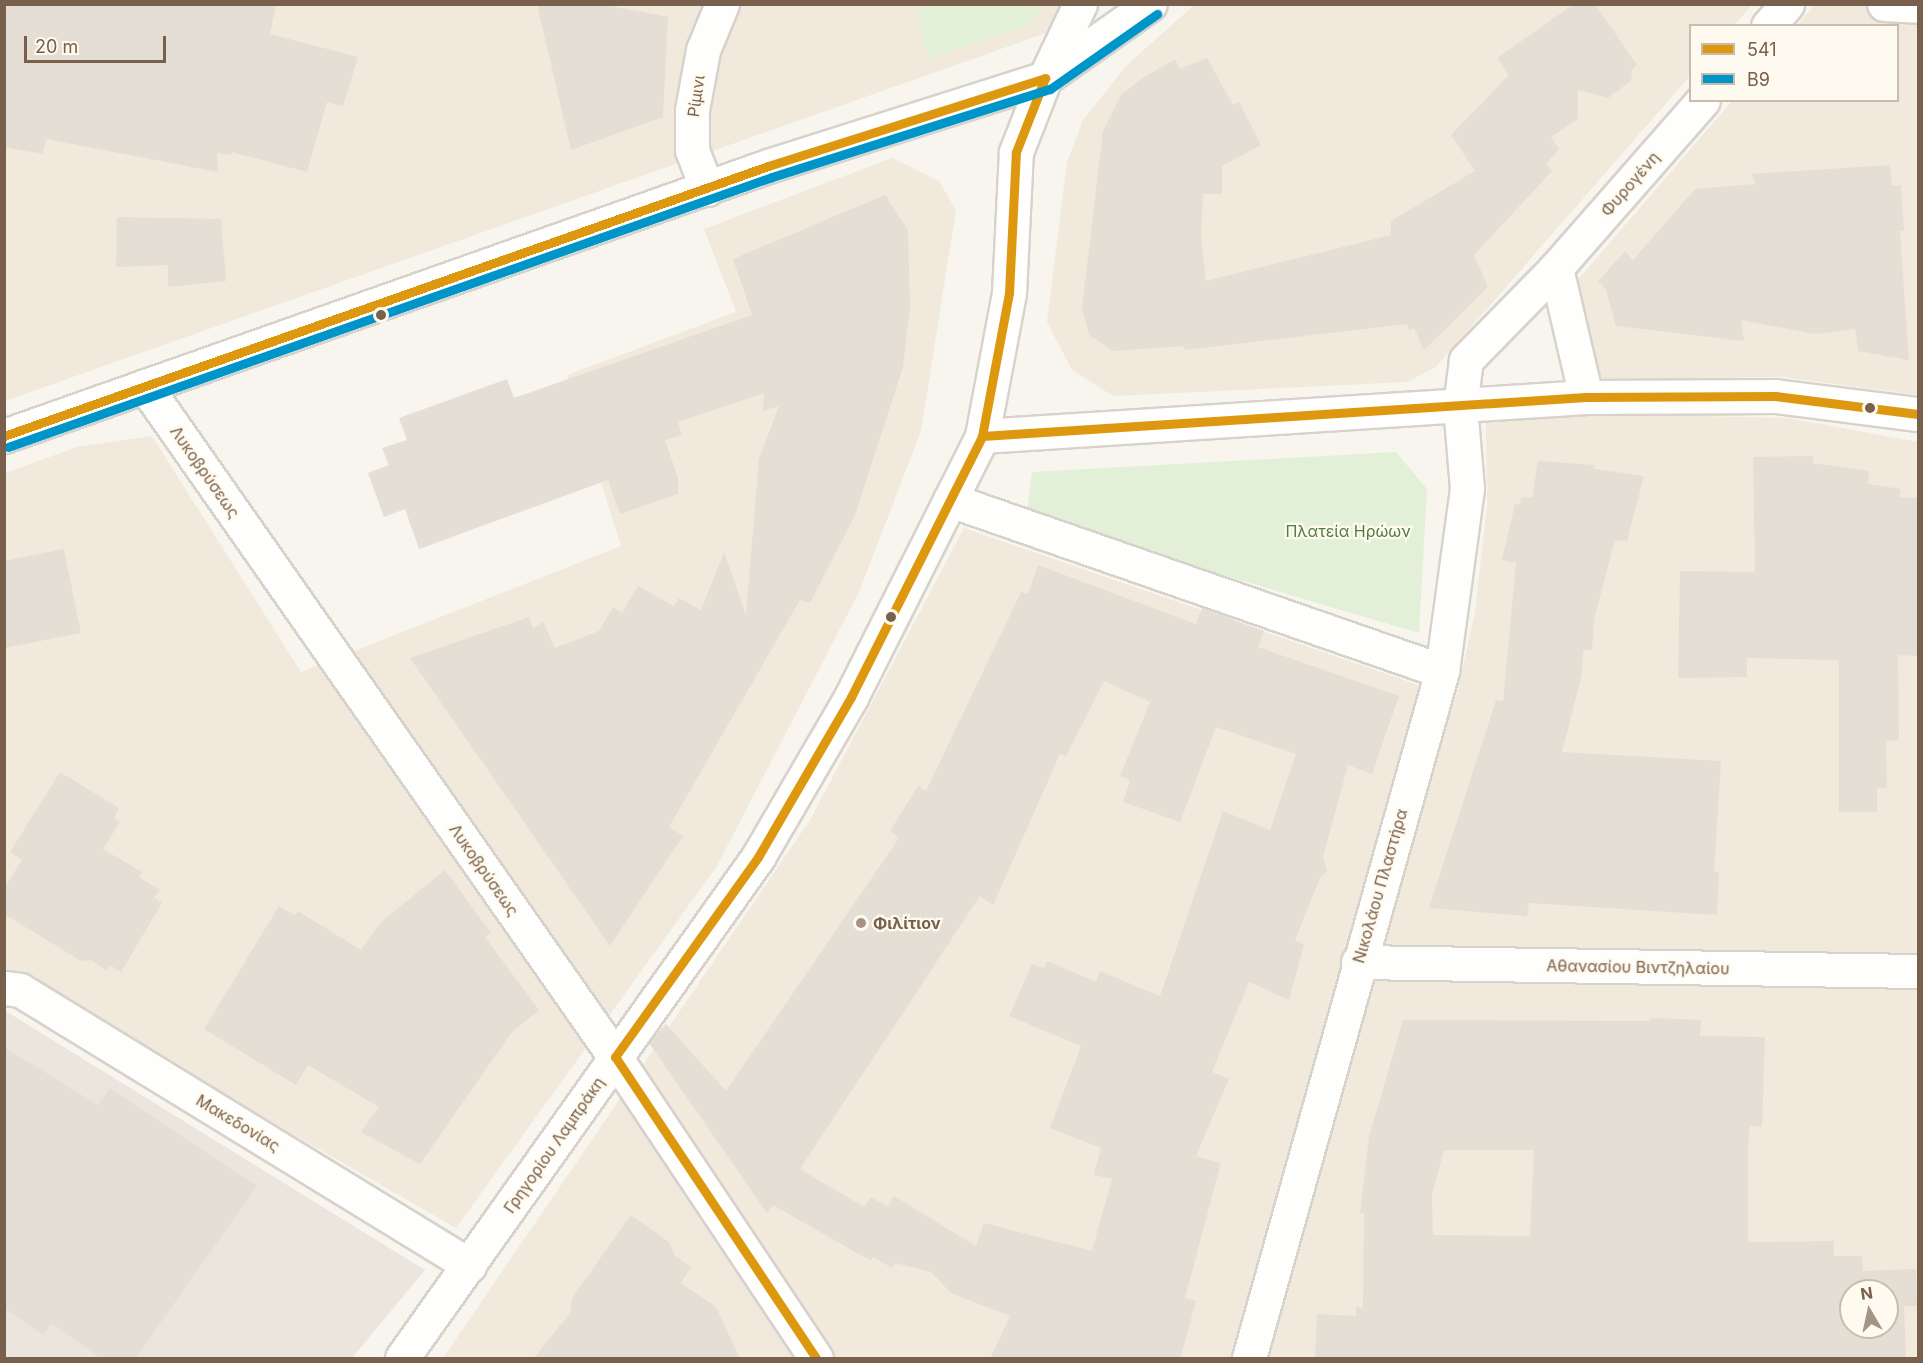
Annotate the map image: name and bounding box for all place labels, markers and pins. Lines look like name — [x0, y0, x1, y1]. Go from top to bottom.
unlabelled marker — [375, 309, 387, 321]
unlabelled marker — [1864, 402, 1876, 414]
unlabelled marker — [885, 611, 897, 623]
place label: Φιλίτιον — [873, 913, 941, 933]
marker: Φιλίτιον — [854, 916, 868, 930]

